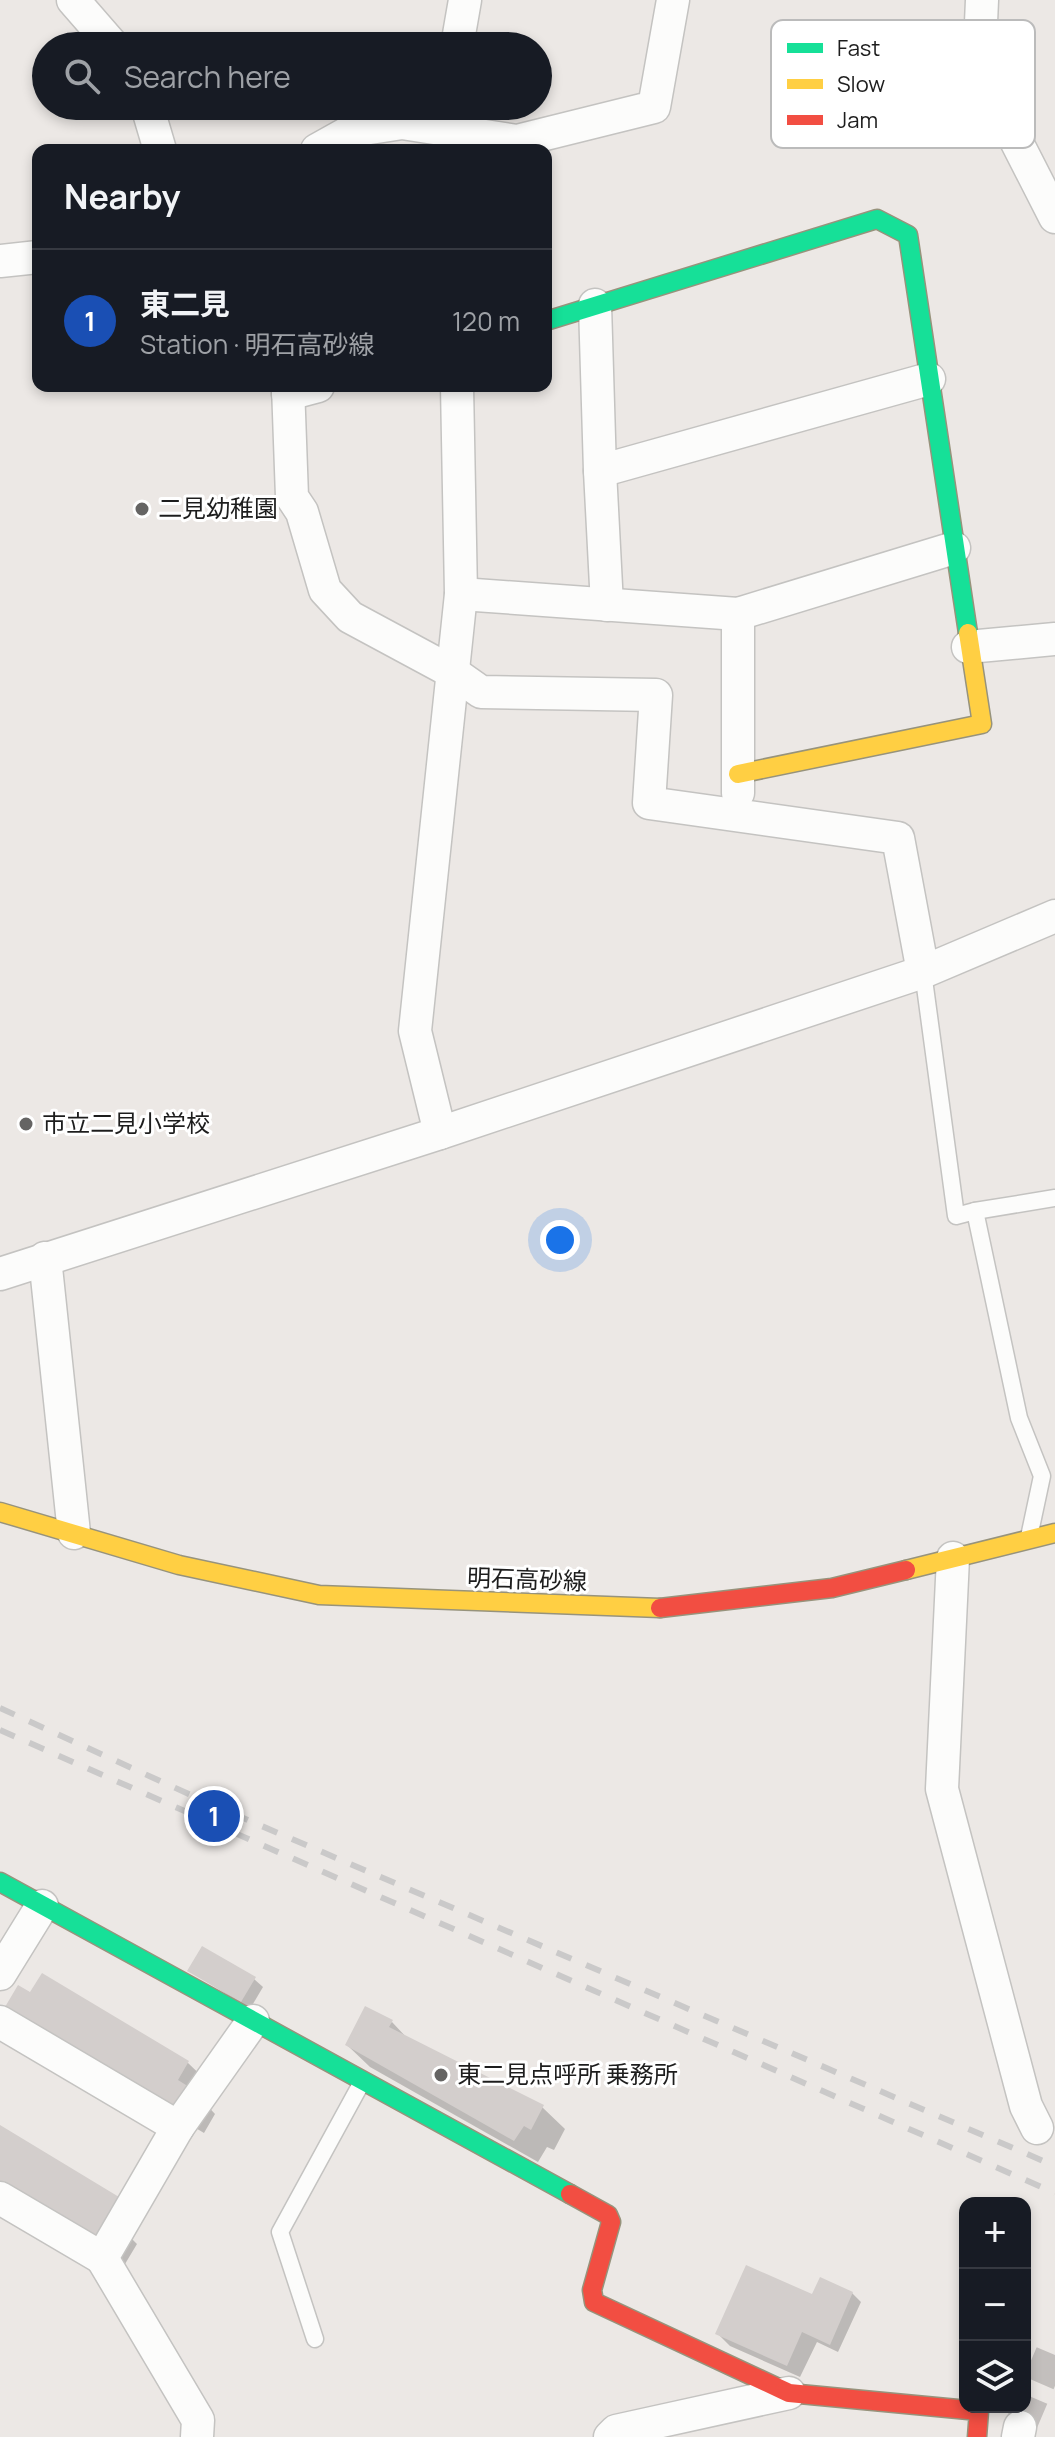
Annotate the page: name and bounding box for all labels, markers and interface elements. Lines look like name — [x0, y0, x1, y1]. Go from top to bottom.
legend — [771, 20, 1035, 148]
search box — [32, 32, 552, 120]
text: Fast — [837, 33, 880, 63]
icon: search — [60, 54, 104, 98]
text: Search here — [124, 56, 291, 97]
text: Slow — [837, 69, 885, 99]
text: Jam — [837, 105, 878, 135]
text: Nearby — [64, 173, 180, 219]
text: 東二見 — [140, 283, 230, 324]
text: 1 — [84, 303, 96, 339]
text: 120 m — [452, 303, 520, 339]
text: Station · 明石高砂線 — [140, 326, 374, 362]
place label: 二見幼稚園 — [158, 491, 278, 524]
marker: 二見幼稚園 — [133, 500, 151, 518]
place label: 市立二見小学校 — [42, 1106, 210, 1139]
marker: 市立二見小学校 — [17, 1115, 35, 1133]
your location — [540, 1220, 580, 1260]
street label: 明石高砂線 — [467, 1560, 588, 1597]
pin: 1 — [188, 1786, 240, 1846]
place label: 東二見点呼所 乗務所 — [457, 2057, 678, 2090]
marker: 東二見点呼所 乗務所 — [432, 2066, 450, 2084]
map controls — [959, 2197, 1031, 2413]
button: + — [959, 2197, 1031, 2269]
button: − — [959, 2269, 1031, 2341]
button: layers — [959, 2341, 1031, 2413]

